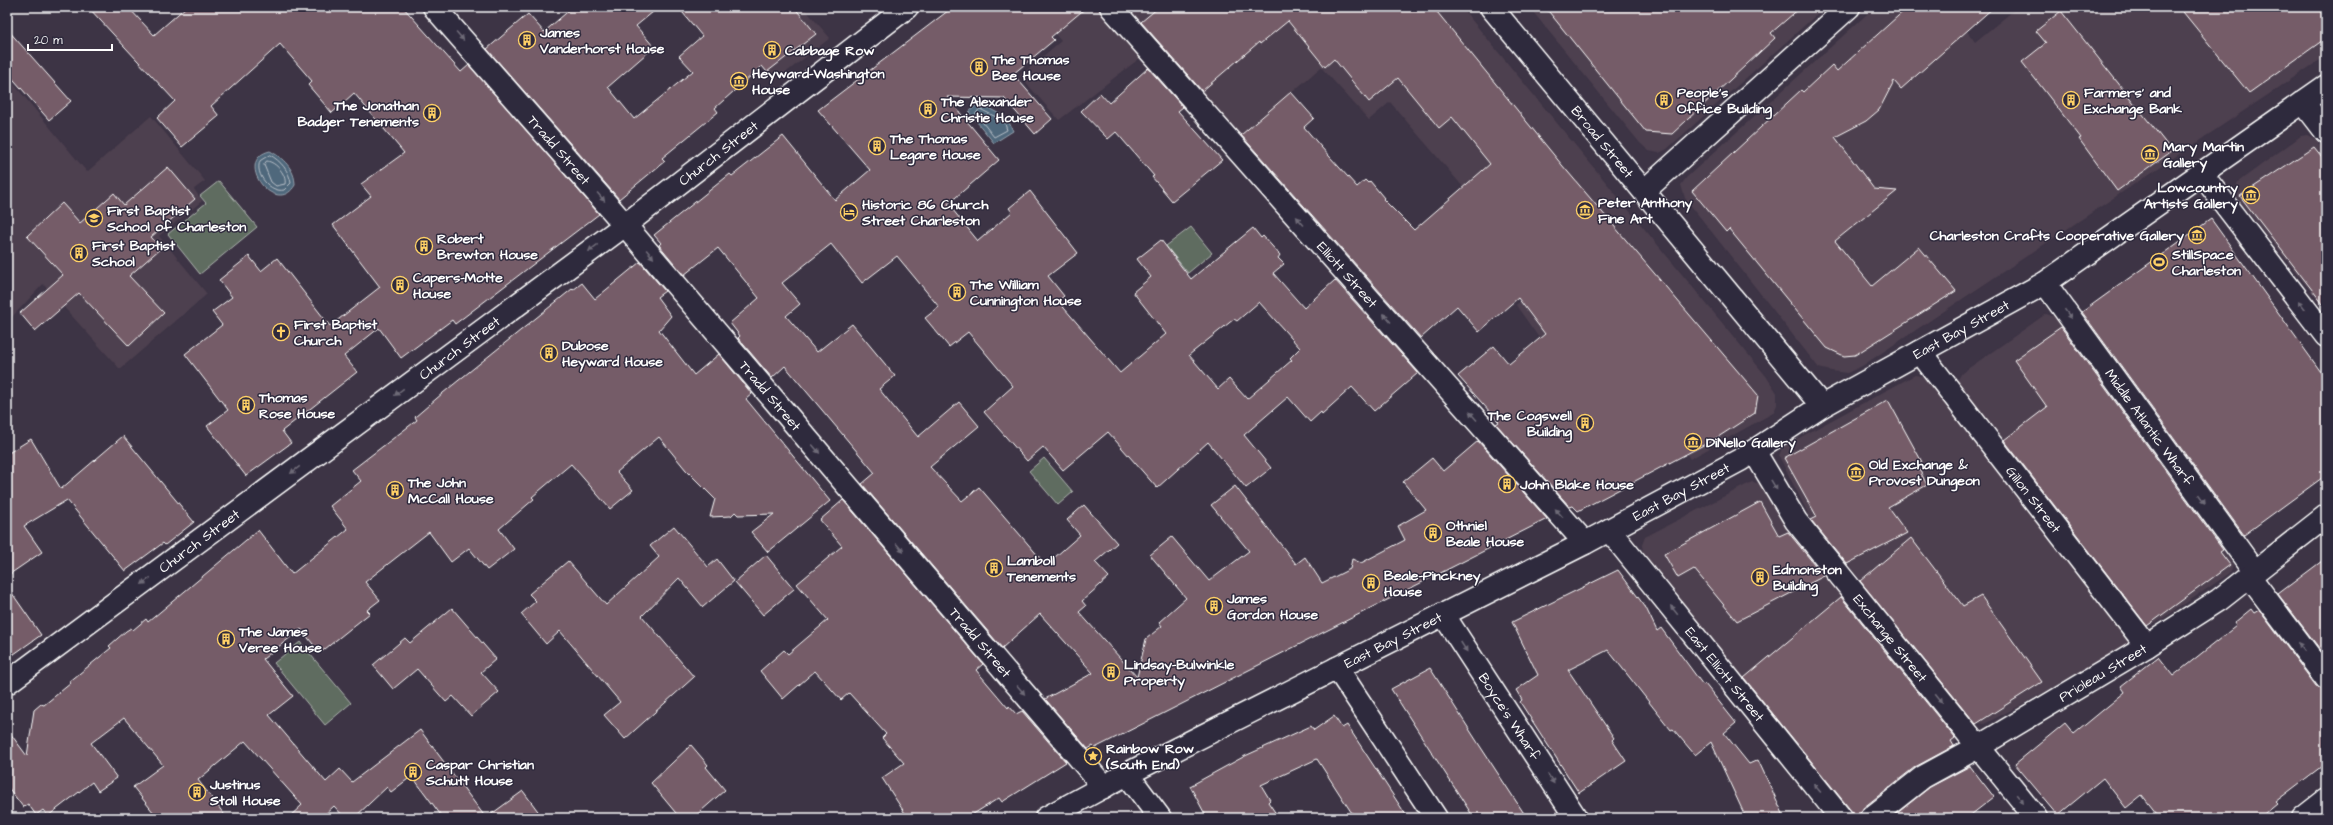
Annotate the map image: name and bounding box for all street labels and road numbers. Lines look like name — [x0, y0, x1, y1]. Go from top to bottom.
street label: Broad Street — [1566, 102, 1638, 183]
street label: Tradd Street — [522, 111, 595, 190]
street label: Church Street — [675, 116, 763, 191]
street label: Elliott Street — [1312, 237, 1382, 313]
street label: East Bay Street — [1910, 295, 2014, 365]
street label: Church Street — [415, 312, 505, 385]
street label: Tradd Street — [734, 357, 806, 436]
street label: Middle Atlantic Wharf — [2100, 365, 2198, 491]
street label: East Bay Street — [1629, 458, 1734, 527]
street label: Gillon Street — [2001, 462, 2065, 538]
street label: Church Street — [155, 505, 245, 578]
street label: Exchange Street — [1848, 590, 1932, 687]
street label: Tradd Street — [944, 603, 1016, 683]
street label: East Bay Street — [1341, 608, 1446, 674]
street label: East Elliott Street — [1680, 623, 1769, 727]
street label: Prioleau Street — [2055, 639, 2151, 708]
street label: Boyce's Wharf — [1473, 669, 1545, 765]

